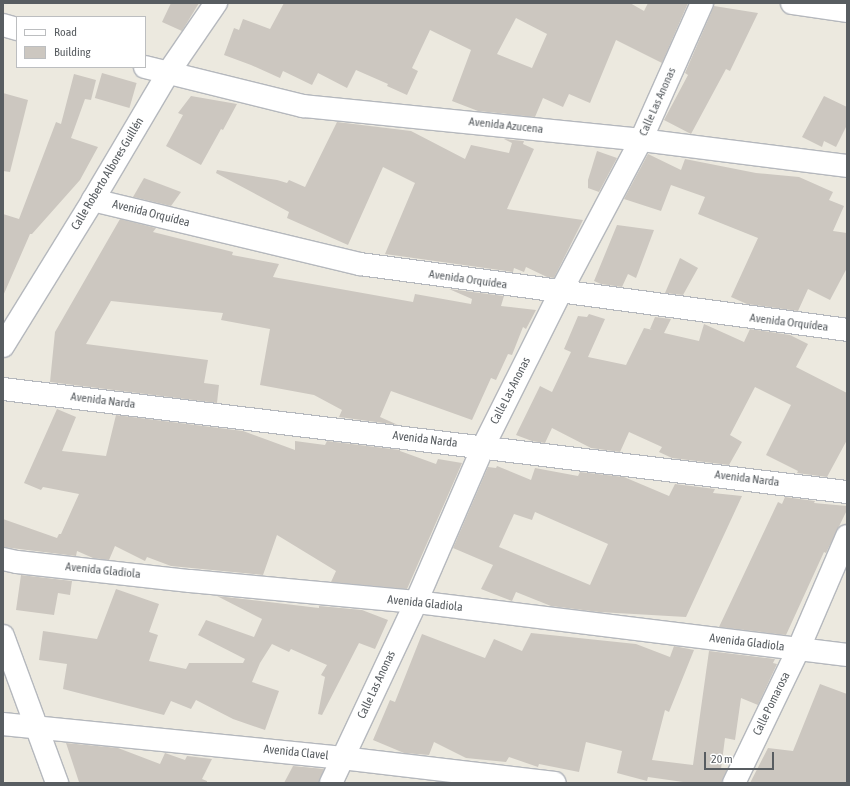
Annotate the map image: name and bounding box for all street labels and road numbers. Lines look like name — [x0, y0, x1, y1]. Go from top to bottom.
street label: Calle Las Anonas — [636, 66, 680, 138]
street label: Calle Roberto Albores Guillén — [69, 115, 147, 233]
street label: Avenida Azucena — [468, 115, 544, 137]
street label: Avenida Orquídea — [111, 197, 191, 231]
street label: Avenida Orquídea — [428, 267, 508, 293]
street label: Avenida Orquídea — [749, 311, 829, 335]
street label: Calle Las Anonas — [488, 355, 534, 427]
street label: Avenida Narda — [70, 390, 136, 412]
street label: Avenida Narda — [392, 429, 458, 451]
street label: Avenida Narda — [714, 468, 780, 490]
street label: Avenida Gladiola — [65, 560, 141, 582]
street label: Avenida Gladiola — [387, 593, 463, 615]
street label: Avenida Gladiola — [709, 631, 785, 655]
street label: Calle Las Anonas — [355, 649, 399, 721]
street label: Calle Pomarosa — [750, 670, 794, 738]
street label: Avenida Clavel — [263, 742, 329, 764]

